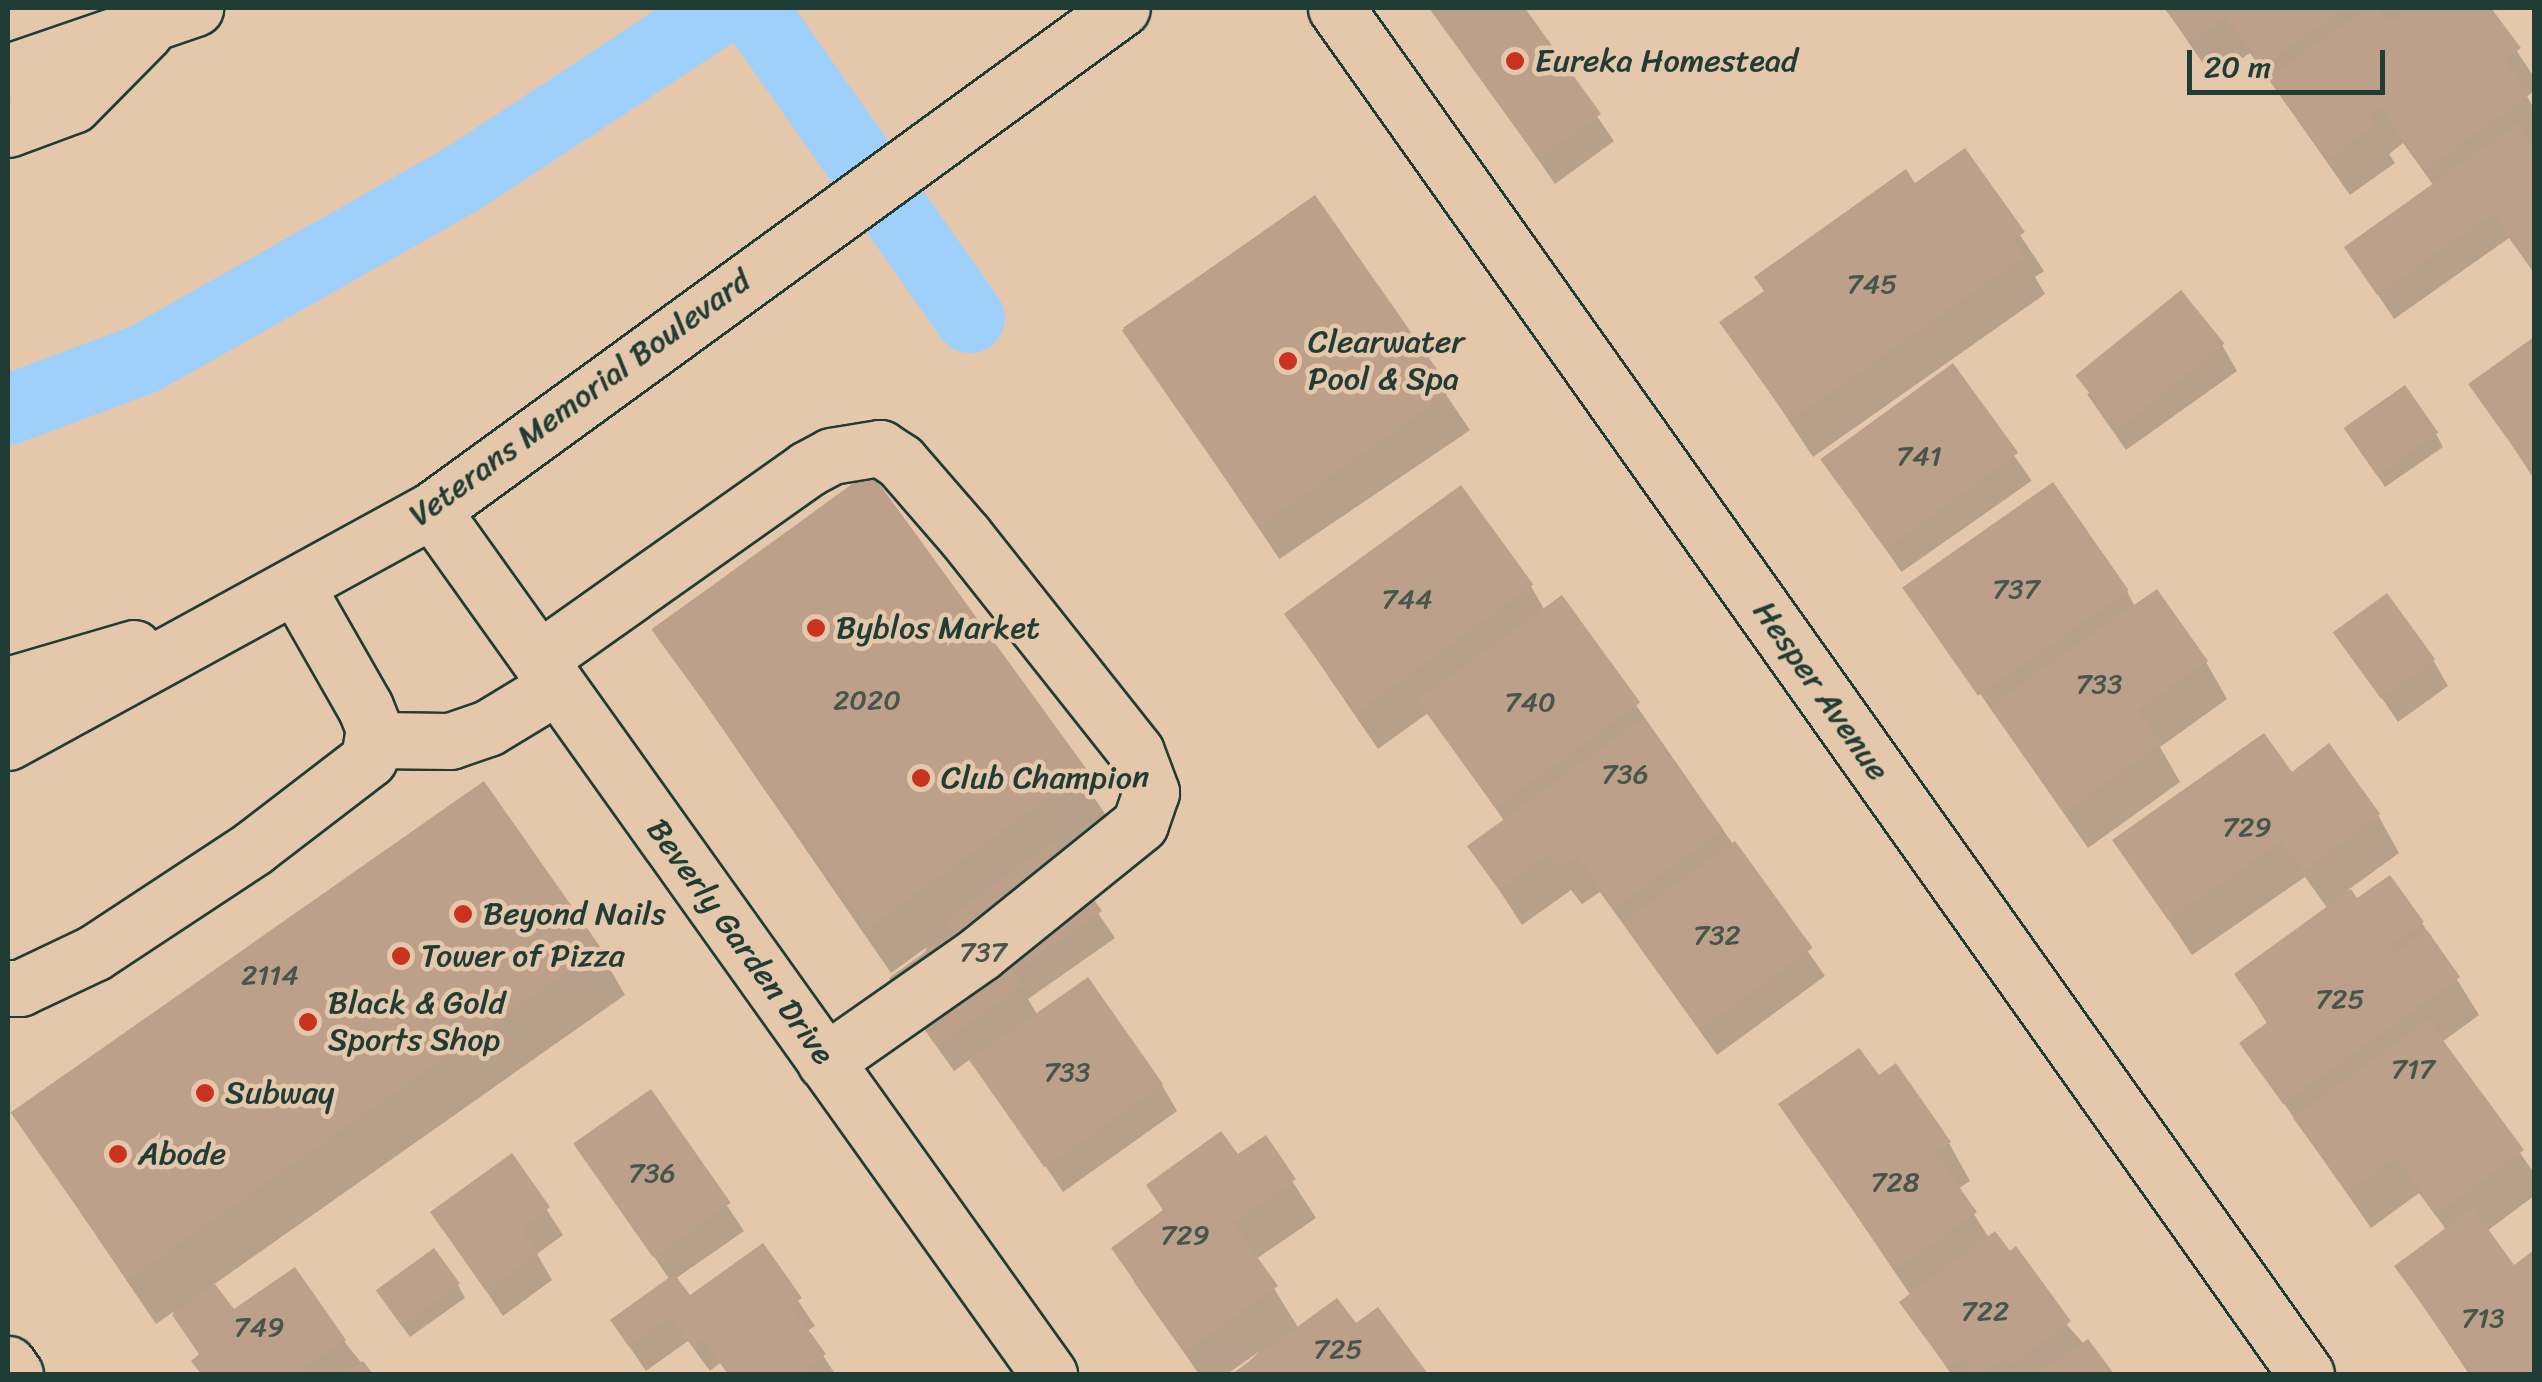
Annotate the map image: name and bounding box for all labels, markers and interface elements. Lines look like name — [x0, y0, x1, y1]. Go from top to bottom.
scale bar — [2192, 30, 2390, 92]
text: 20 m — [2204, 40, 2271, 94]
place label: Eureka Homestead — [1535, 42, 1797, 80]
marker: Eureka Homestead — [1504, 50, 1526, 72]
street label: Veterans Memorial Boulevard — [403, 262, 757, 534]
house number: 745 — [1847, 267, 1897, 301]
place label: Clearwater Pool & Spa — [1308, 324, 1464, 399]
marker: Clearwater Pool & Spa — [1277, 350, 1299, 372]
house number: 741 — [1896, 439, 1942, 473]
house number: 737 — [1992, 572, 2040, 606]
house number: 744 — [1382, 582, 1432, 616]
street label: Hesper Avenue — [1745, 594, 1897, 788]
place label: Byblos Market — [836, 609, 1040, 647]
marker: Byblos Market — [805, 617, 827, 639]
house number: 733 — [2076, 667, 2122, 701]
house number: 2020 — [833, 683, 901, 717]
house number: 740 — [1504, 685, 1556, 719]
house number: 736 — [1601, 757, 1649, 791]
place label: Club Champion — [941, 759, 1149, 797]
marker: Club Champion — [910, 767, 932, 789]
house number: 729 — [2222, 810, 2272, 844]
street label: Beverly Garden Drive — [638, 811, 842, 1073]
place label: Beyond Nails — [483, 895, 666, 933]
marker: Beyond Nails — [452, 903, 474, 925]
house number: 732 — [1693, 918, 1741, 952]
house number: 737 — [959, 935, 1007, 969]
place label: Tower of Pizza — [421, 937, 626, 975]
marker: Tower of Pizza — [390, 945, 412, 967]
house number: 2114 — [241, 958, 299, 992]
house number: 725 — [2315, 982, 2365, 1016]
place label: Black & Gold Sports Shop — [328, 985, 505, 1060]
marker: Black & Gold Sports Shop — [297, 1011, 319, 1033]
house number: 717 — [2391, 1052, 2435, 1086]
house number: 733 — [1044, 1055, 1090, 1089]
place label: Subway — [225, 1074, 334, 1112]
marker: Subway — [194, 1082, 216, 1104]
place label: Abode — [138, 1135, 226, 1173]
marker: Abode — [107, 1143, 129, 1165]
house number: 736 — [628, 1156, 676, 1190]
house number: 728 — [1870, 1165, 1920, 1199]
house number: 729 — [1160, 1218, 1210, 1252]
house number: 722 — [1961, 1294, 2009, 1328]
house number: 713 — [2461, 1301, 2505, 1335]
house number: 749 — [234, 1310, 284, 1344]
house number: 725 — [1313, 1332, 1363, 1366]

